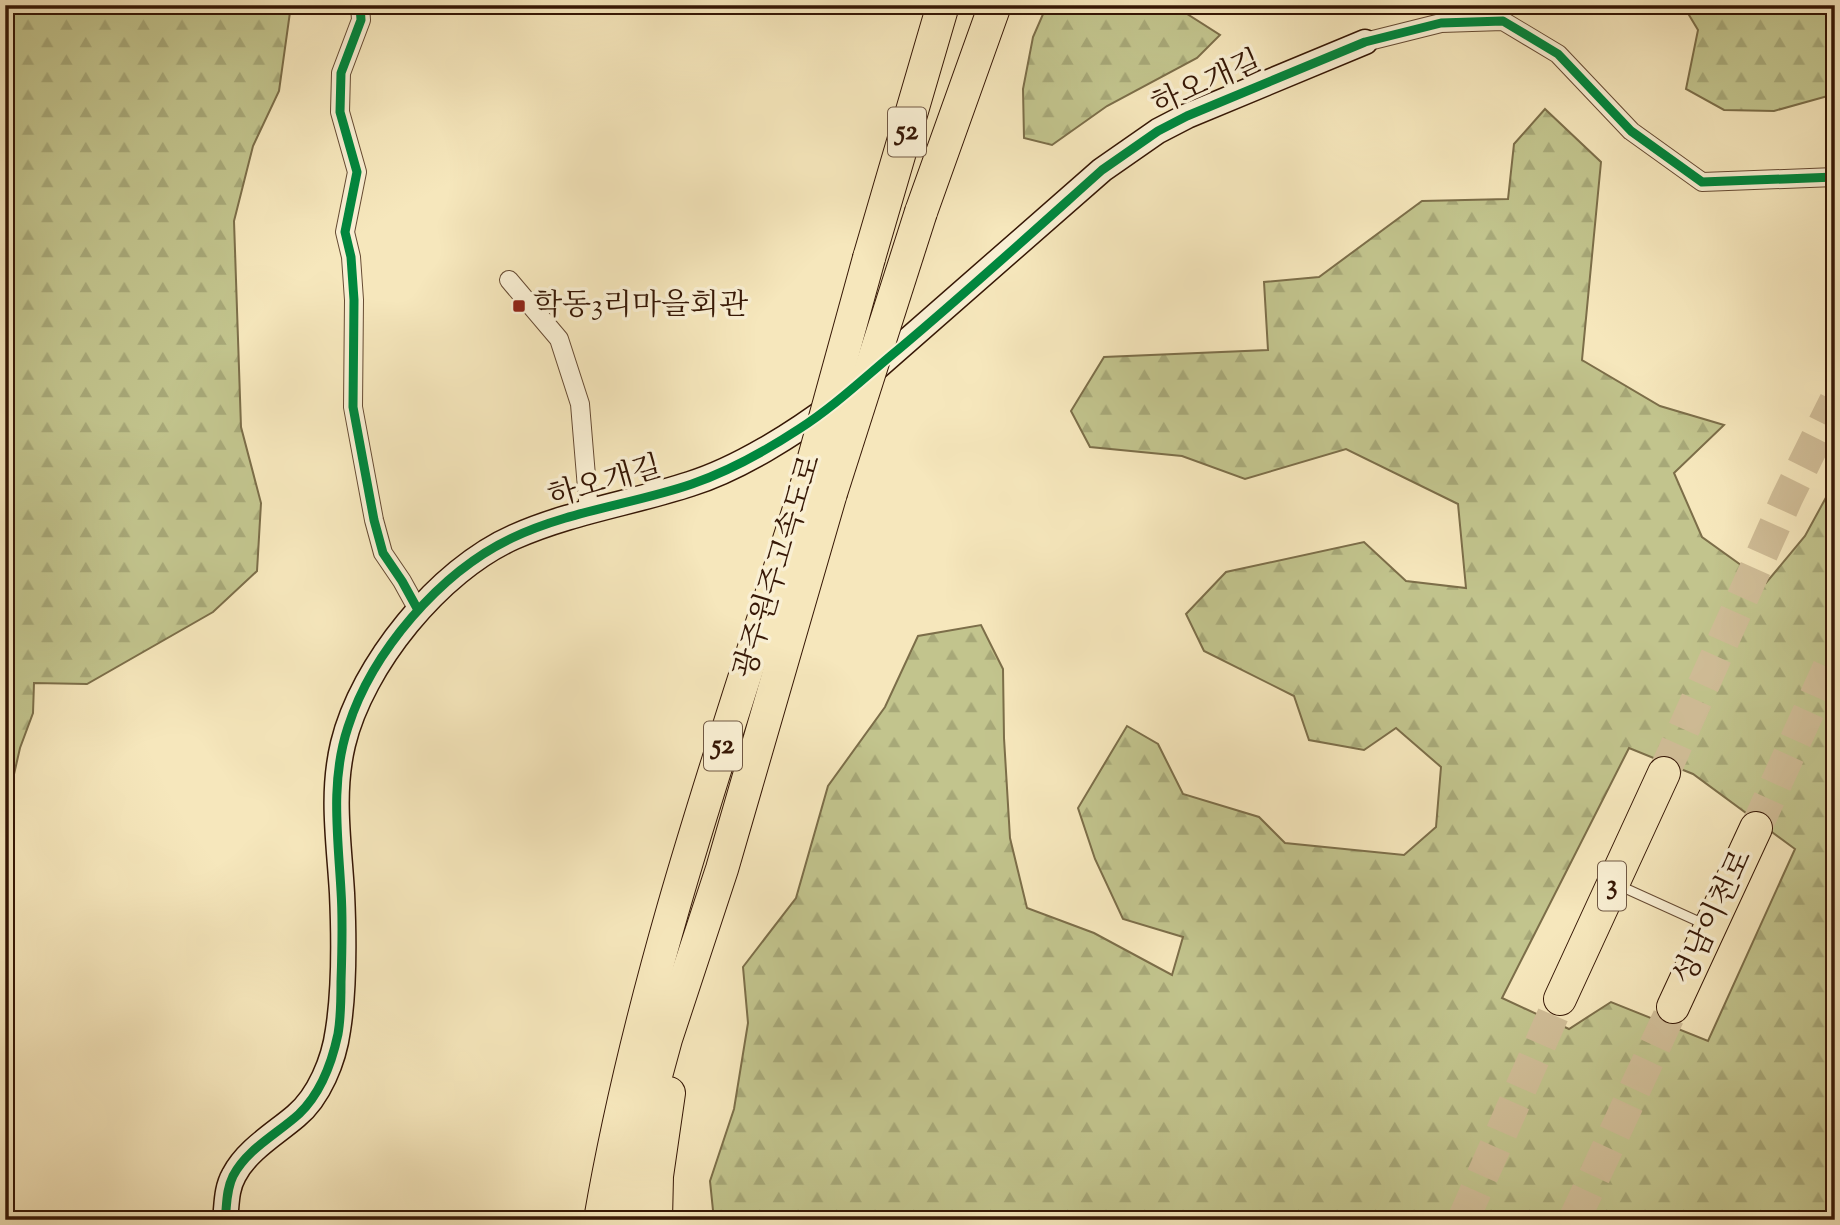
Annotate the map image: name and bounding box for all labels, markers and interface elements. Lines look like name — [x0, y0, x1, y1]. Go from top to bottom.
street label: 하오개길 — [1145, 41, 1269, 127]
road number: 52 — [888, 108, 926, 156]
place label: 학동3리마을회관 — [533, 285, 749, 328]
marker: 학동3리마을회관 — [511, 298, 527, 314]
street label: 하오개길 — [543, 446, 667, 520]
street label: 광주원주고속도로 — [725, 450, 833, 684]
road number: 52 — [704, 722, 742, 770]
street label: 성남이천로 — [1664, 843, 1764, 993]
road number: 3 — [1598, 862, 1626, 910]

